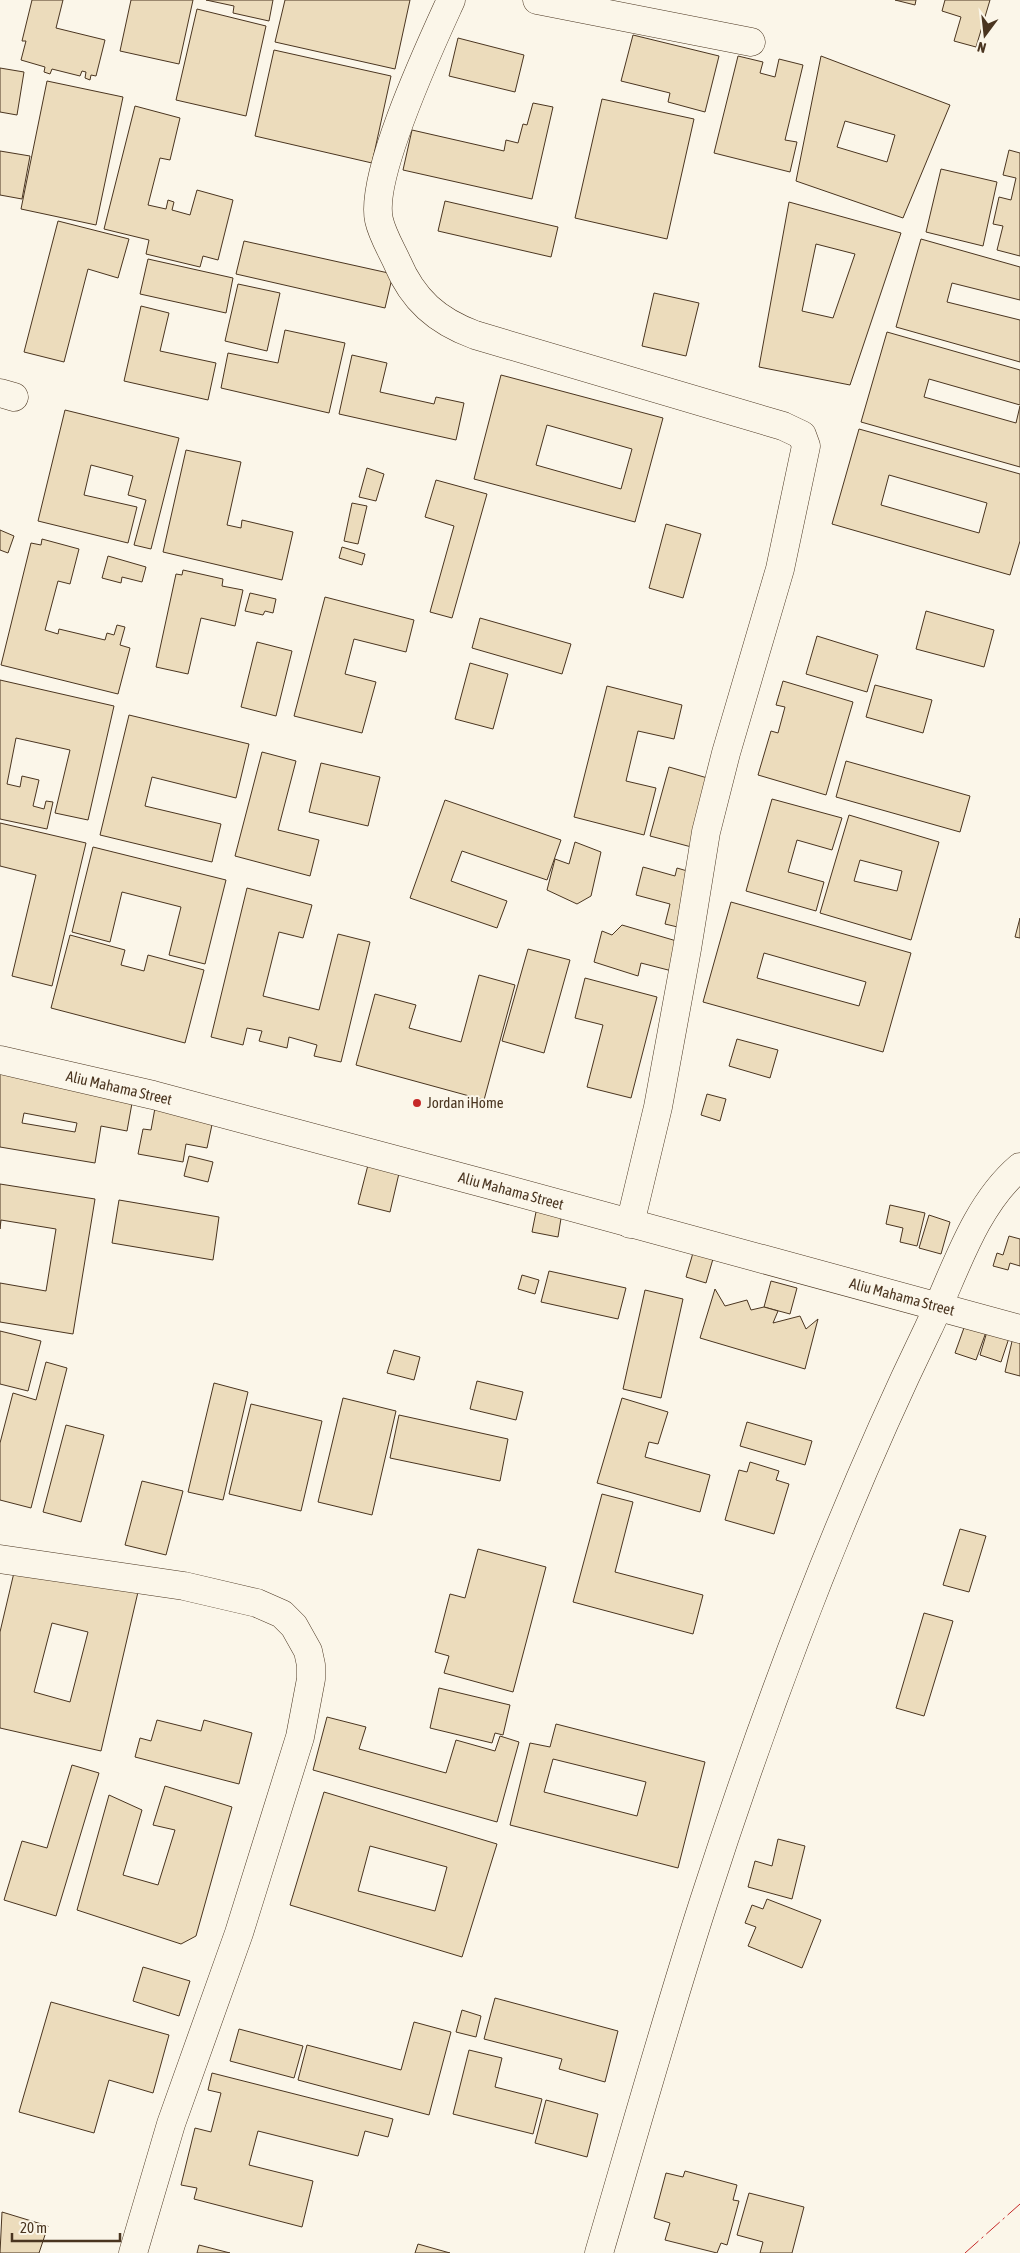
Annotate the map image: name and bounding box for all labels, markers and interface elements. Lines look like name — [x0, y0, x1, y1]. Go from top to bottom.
north arrow — [960, 10, 1010, 60]
text: N — [976, 39, 988, 56]
street label: Aliu Mahama Street — [65, 1067, 174, 1108]
place label: Jordan iHome — [427, 1094, 504, 1111]
marker: Jordan iHome — [411, 1097, 423, 1109]
street label: Aliu Mahama Street — [457, 1168, 566, 1213]
street label: Aliu Mahama Street — [848, 1274, 957, 1319]
scale bar — [12, 2210, 120, 2242]
text: 20 m — [20, 2219, 47, 2236]

